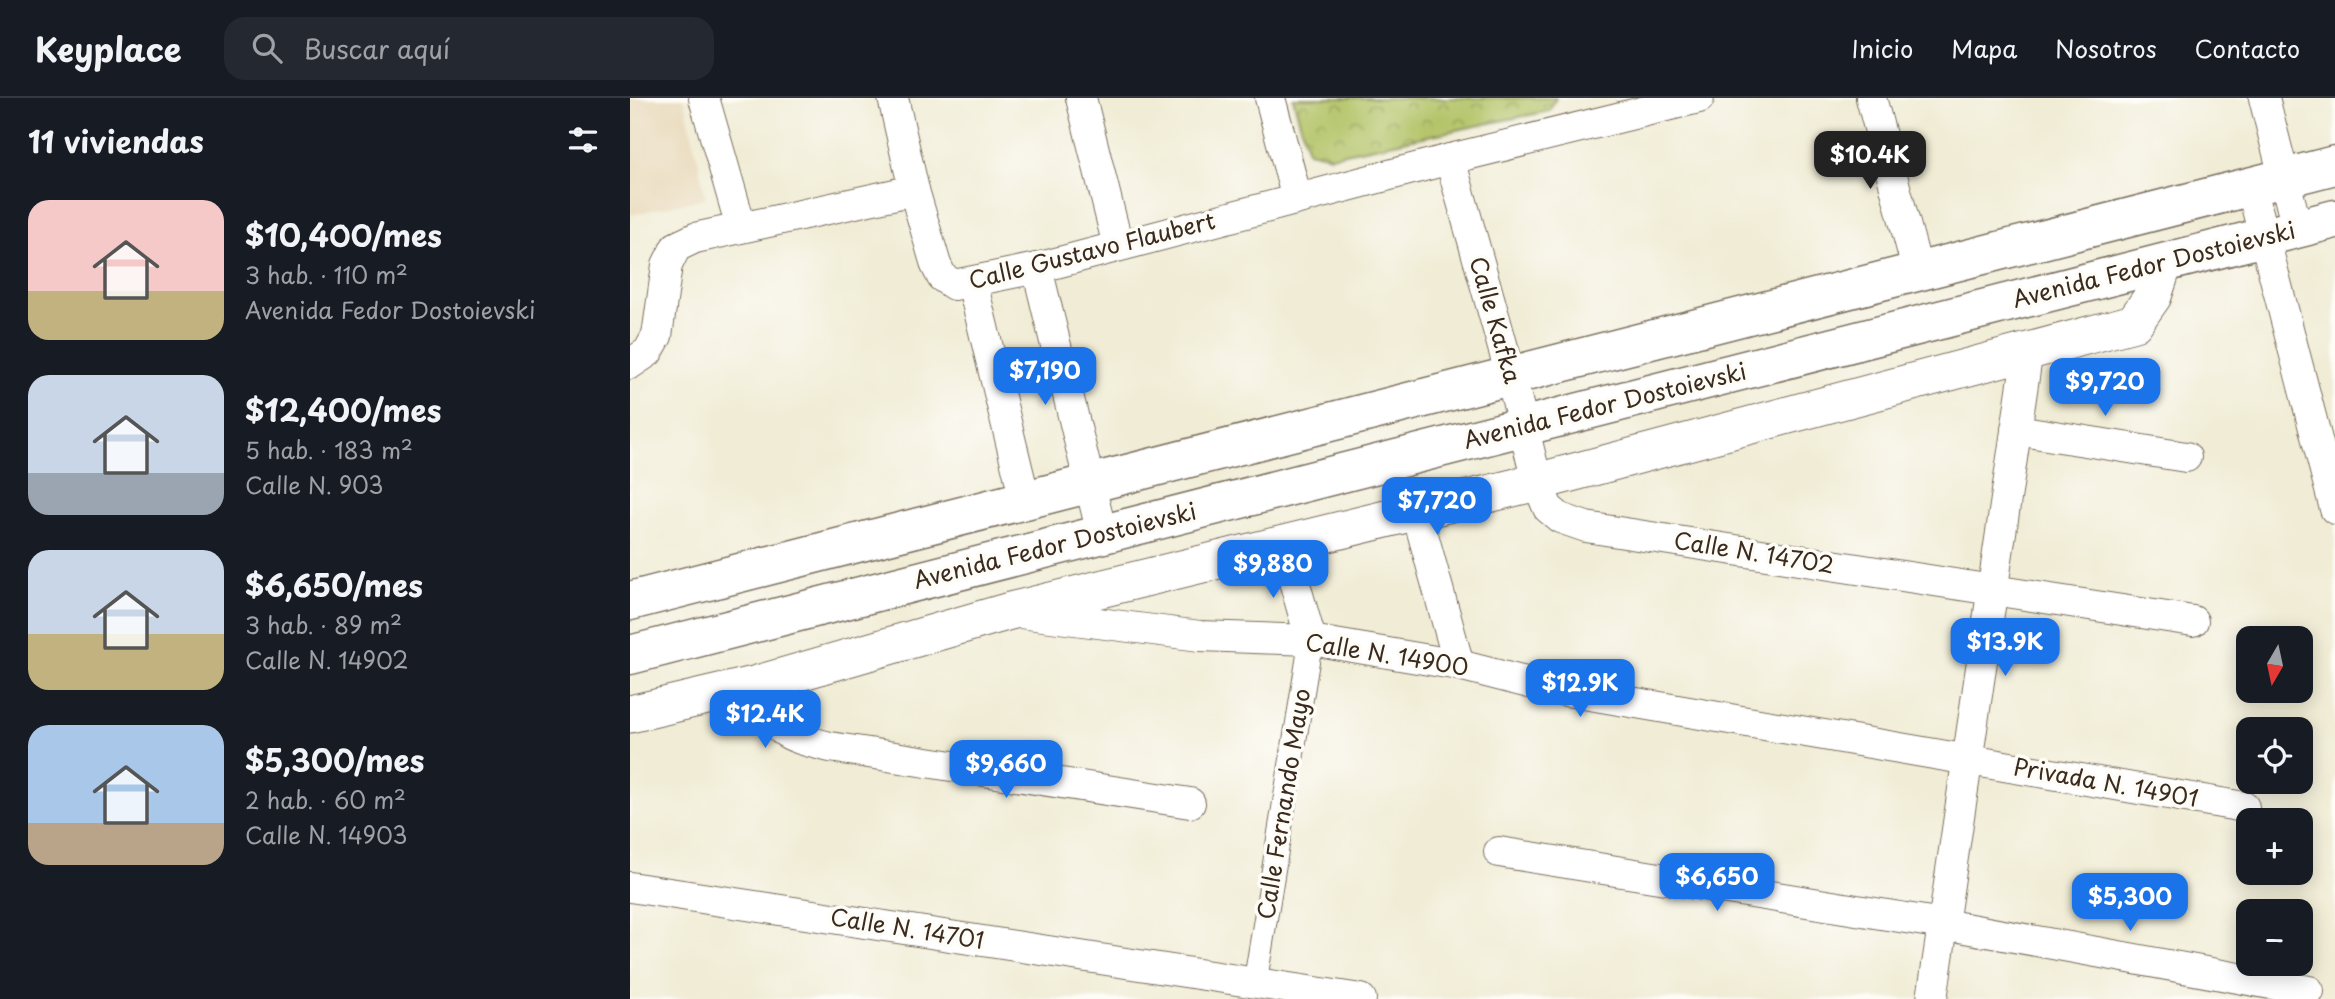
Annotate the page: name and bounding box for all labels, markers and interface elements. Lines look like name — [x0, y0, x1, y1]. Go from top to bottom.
search box — [224, 17, 714, 80]
text: Keyplace — [35, 23, 182, 73]
icon: search — [248, 29, 286, 67]
text: Buscar aquí — [304, 29, 450, 68]
text: Inicio — [1852, 30, 1913, 66]
text: Mapa — [1951, 30, 2017, 66]
text: Nosotros — [2055, 30, 2157, 66]
text: Contacto — [2195, 30, 2300, 66]
text: 11 viviendas — [28, 118, 204, 163]
icon: filters — [564, 121, 602, 159]
pin: $10.4K — [1813, 132, 1927, 191]
text: $10.4K — [1830, 136, 1910, 171]
street label: Calle Gustavo Flaubert — [965, 202, 1219, 297]
street label: Avenida Fedor Dostoievski — [2008, 211, 2299, 316]
text: $10,400/mes — [245, 212, 442, 257]
icon: home — [84, 228, 168, 312]
street label: Calle Kafka — [1462, 252, 1531, 388]
text: 3 hab. · 110 m² — [245, 257, 408, 292]
text: Avenida Fedor Dostoievski — [245, 292, 535, 327]
pin: $7,190 — [988, 348, 1102, 407]
text: $7,190 — [1009, 352, 1081, 387]
street label: Avenida Fedor Dostoievski — [1459, 352, 1750, 457]
pin: $9,720 — [2048, 358, 2162, 418]
text: $9,720 — [2065, 363, 2145, 398]
text: $12,400/mes — [245, 387, 441, 432]
icon: home — [84, 403, 168, 487]
text: 5 hab. · 183 m² — [245, 432, 413, 467]
text: Calle N. 903 — [245, 467, 384, 502]
pin: $7,720 — [1380, 478, 1494, 537]
text: $7,720 — [1398, 482, 1476, 517]
street label: Avenida Fedor Dostoievski — [909, 492, 1200, 597]
street label: Calle N. 14702 — [1672, 522, 1837, 581]
pin: $9,880 — [1216, 540, 1330, 600]
text: $9,880 — [1233, 545, 1313, 580]
text: $6,650/mes — [245, 562, 423, 607]
icon: home — [84, 578, 168, 662]
text: 3 hab. · 89 m² — [245, 607, 402, 642]
pin: $13.9K — [1948, 618, 2062, 678]
street label: Calle N. 14900 — [1303, 623, 1471, 684]
text: $13.9K — [1967, 623, 2043, 658]
north arrow — [2236, 626, 2314, 704]
map controls — [2236, 626, 2313, 976]
text: Calle N. 14902 — [245, 642, 409, 677]
pin: $12.9K — [1523, 660, 1637, 719]
text: $12.9K — [1542, 664, 1618, 699]
street label: Calle Fernando Mayo — [1247, 686, 1318, 922]
pin: $12.4K — [708, 690, 822, 750]
text: $12.4K — [726, 695, 804, 730]
button: locate — [2236, 717, 2313, 794]
text: $5,300/mes — [245, 737, 424, 782]
pin: $9,660 — [949, 740, 1063, 800]
text: $9,660 — [966, 745, 1046, 780]
street label: Privada N. 14901 — [2011, 748, 2201, 815]
icon: home — [84, 753, 168, 837]
text: 2 hab. · 60 m² — [245, 782, 406, 817]
button: + — [2236, 808, 2313, 885]
text: Calle N. 14903 — [245, 817, 408, 852]
pin: $6,650 — [1660, 854, 1774, 913]
text: $6,650 — [1676, 858, 1758, 893]
pin: $5,300 — [2073, 874, 2187, 933]
text: $5,300 — [2088, 878, 2172, 913]
street label: Calle N. 14701 — [828, 898, 986, 957]
button: − — [2236, 899, 2313, 976]

